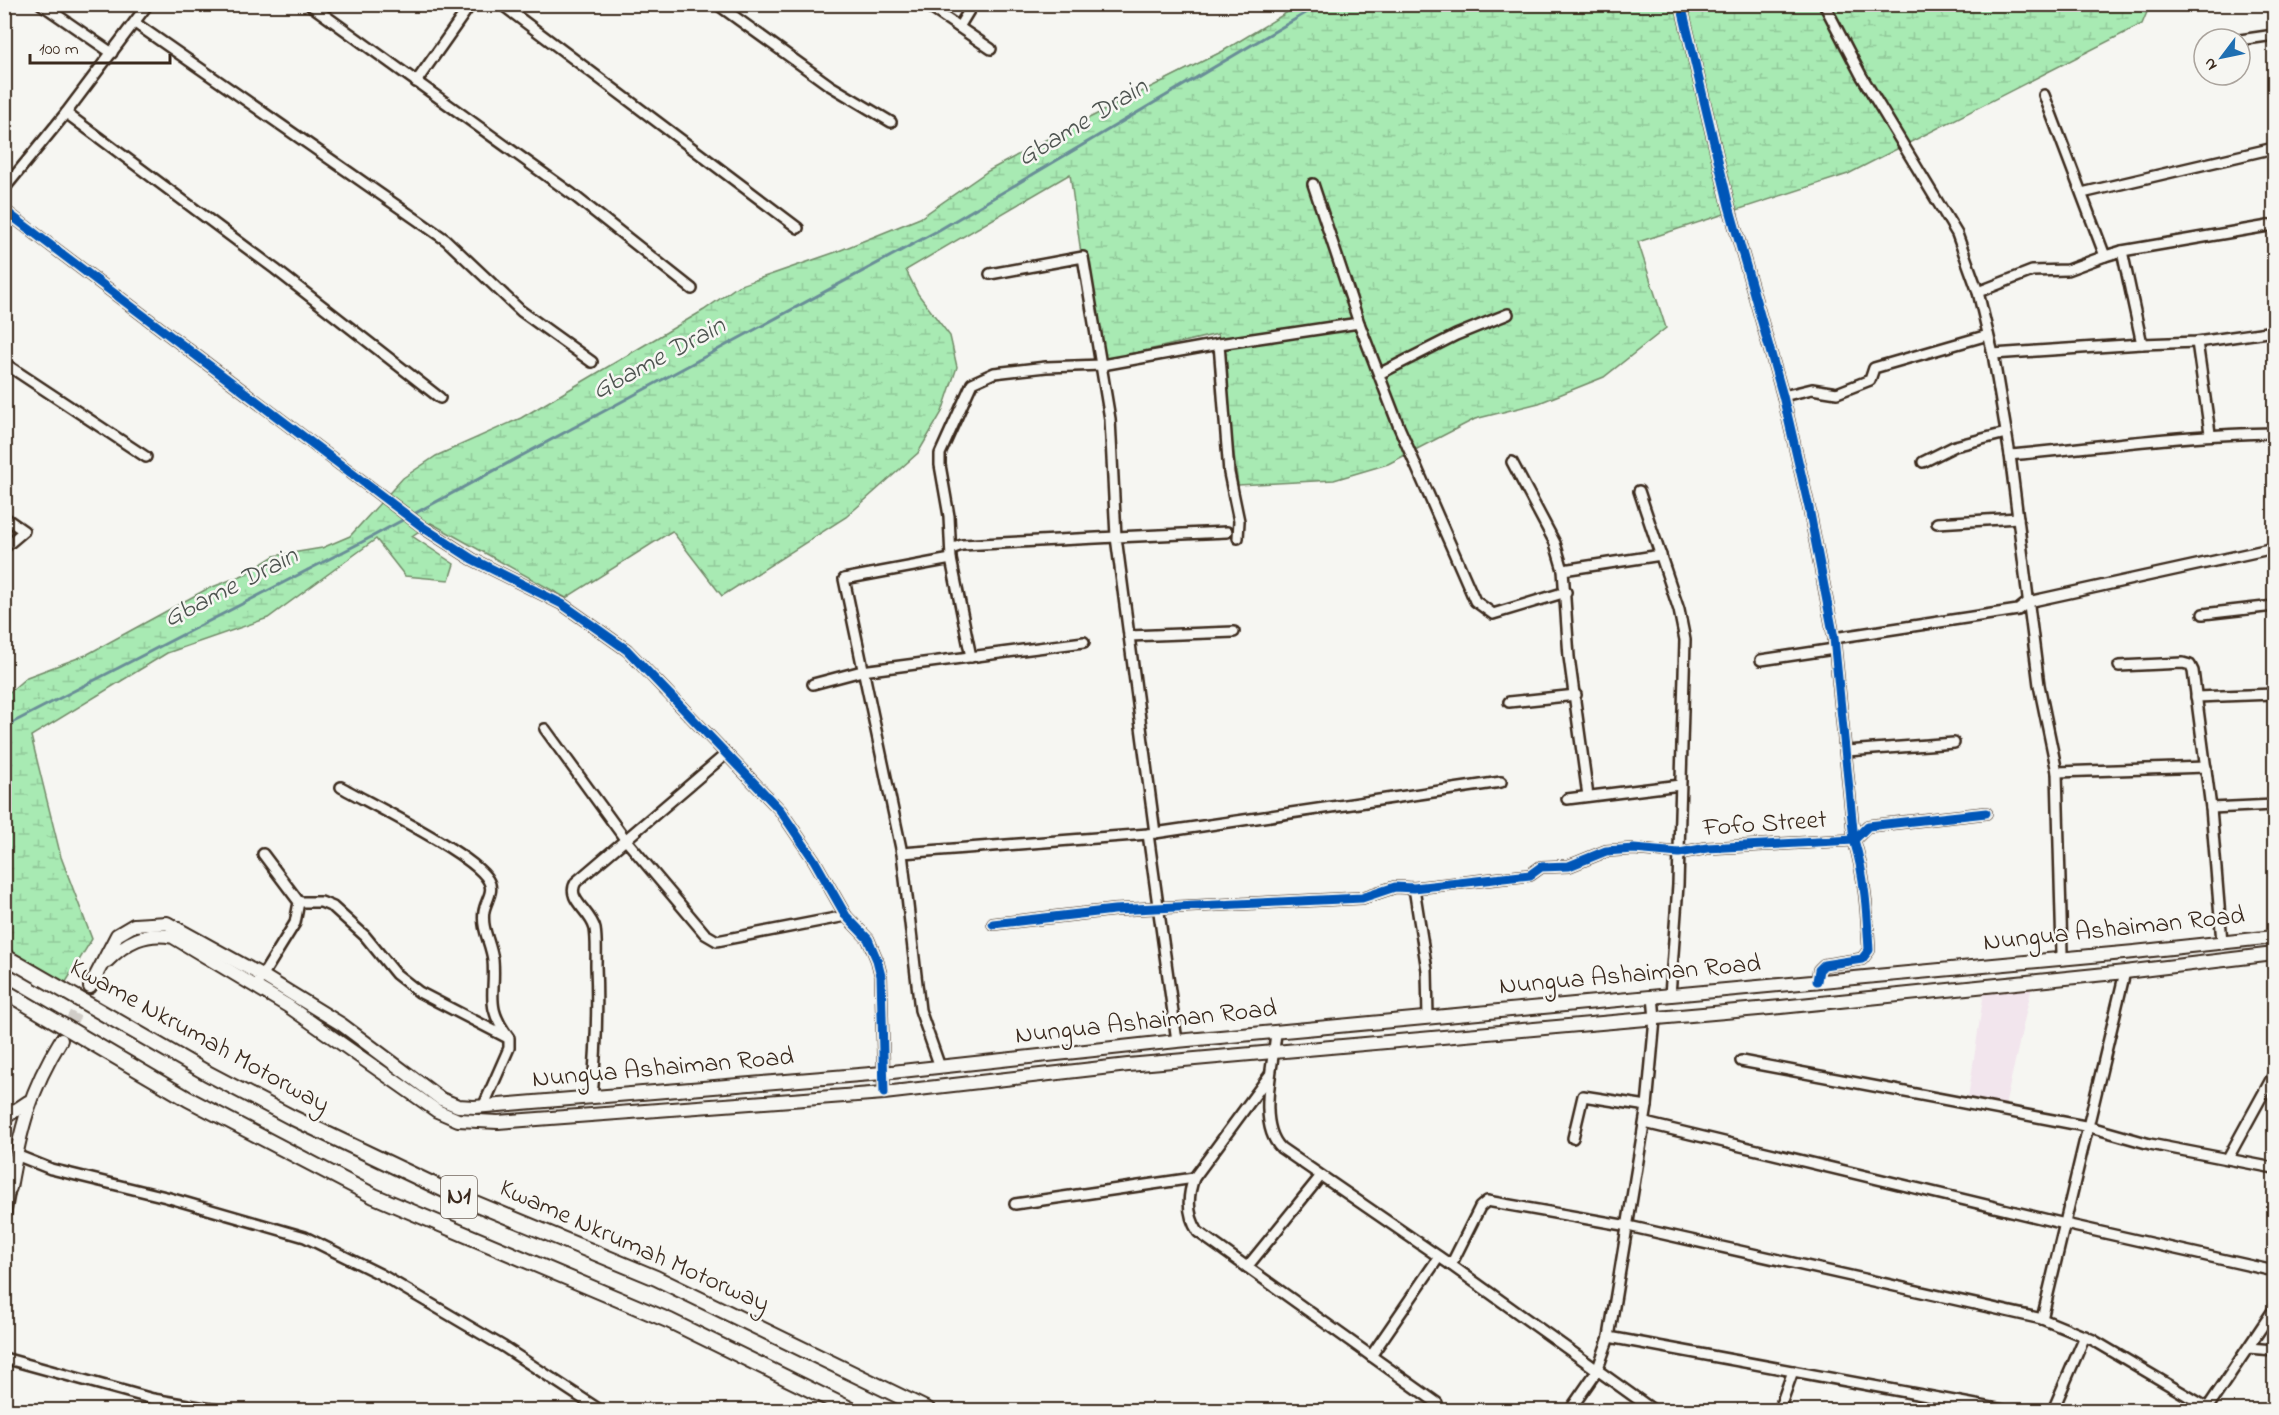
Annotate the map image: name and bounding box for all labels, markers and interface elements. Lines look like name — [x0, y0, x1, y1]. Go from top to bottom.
scale bar — [30, 27, 170, 65]
north arrow — [2192, 27, 2252, 87]
text: 100 m — [39, 37, 79, 63]
text: N — [2198, 53, 2224, 75]
water label: Gbame Drain — [1010, 68, 1156, 177]
water label: Gbame Drain — [585, 307, 733, 411]
water label: Gbame Drain — [157, 537, 306, 639]
street label: Fofo Street — [1701, 802, 1828, 848]
street label: Nungua Ashaiman Road — [1981, 897, 2247, 963]
street label: Nungua Ashaiman Road — [1498, 946, 1763, 1006]
street label: Kwame Nkrumah Motorway — [62, 950, 336, 1124]
street label: Nungua Ashaiman Road — [1013, 990, 1279, 1056]
street label: Nungua Ashaiman Road — [531, 1039, 796, 1099]
street label: Kwame Nkrumah Motorway — [493, 1170, 775, 1324]
road number: N1 — [441, 1176, 477, 1218]

